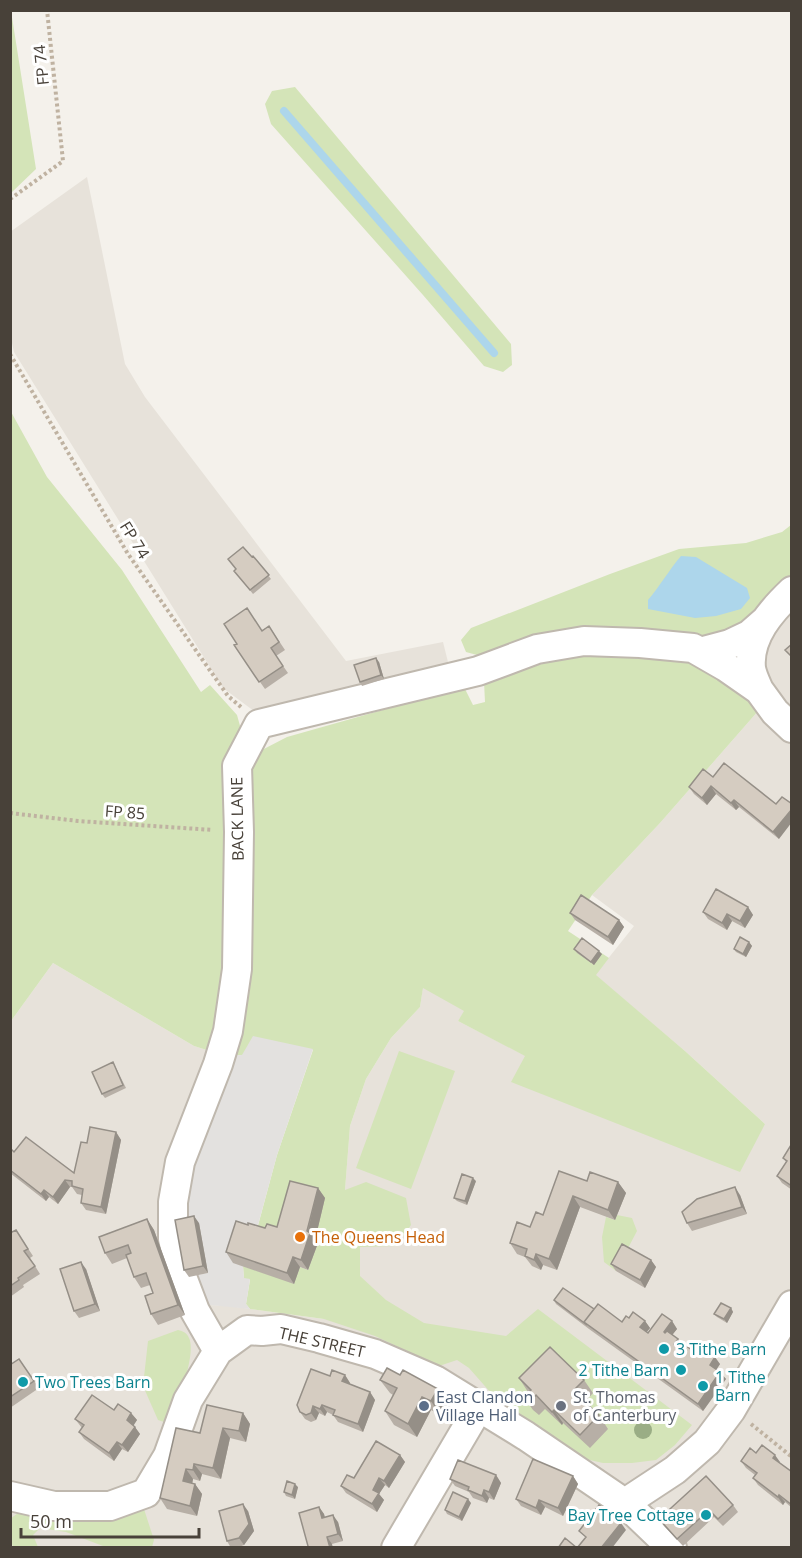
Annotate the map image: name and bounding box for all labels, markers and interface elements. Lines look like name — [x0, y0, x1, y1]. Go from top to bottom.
street label: FP 74 — [28, 44, 54, 86]
street label: FP 74 — [115, 517, 155, 563]
street label: BACK LANE — [225, 777, 249, 861]
street label: FP 85 — [104, 800, 146, 824]
place label: The Queens Head — [312, 1226, 445, 1248]
marker: The Queens Head — [293, 1230, 307, 1244]
street label: THE STREET — [277, 1321, 367, 1363]
place label: 3 Tithe Barn — [676, 1338, 766, 1360]
marker: 3 Tithe Barn — [657, 1342, 671, 1356]
place label: 2 Tithe Barn — [579, 1359, 669, 1381]
marker: 2 Tithe Barn — [674, 1363, 688, 1377]
place label: 1 Tithe Barn — [715, 1366, 766, 1406]
place label: Two Trees Barn — [35, 1371, 151, 1393]
marker: Two Trees Barn — [16, 1375, 30, 1389]
marker: 1 Tithe Barn — [696, 1379, 710, 1393]
place label: East Clandon Village Hall — [436, 1386, 533, 1426]
place label: St. Thomas of Canterbury — [573, 1386, 677, 1426]
marker: East Clandon Village Hall — [417, 1399, 431, 1413]
marker: St. Thomas of Canterbury — [554, 1399, 568, 1413]
scale bar — [21, 1501, 200, 1539]
place label: Bay Tree Cottage — [567, 1504, 694, 1526]
marker: Bay Tree Cottage — [699, 1508, 713, 1522]
text: 50 m — [30, 1509, 72, 1533]

